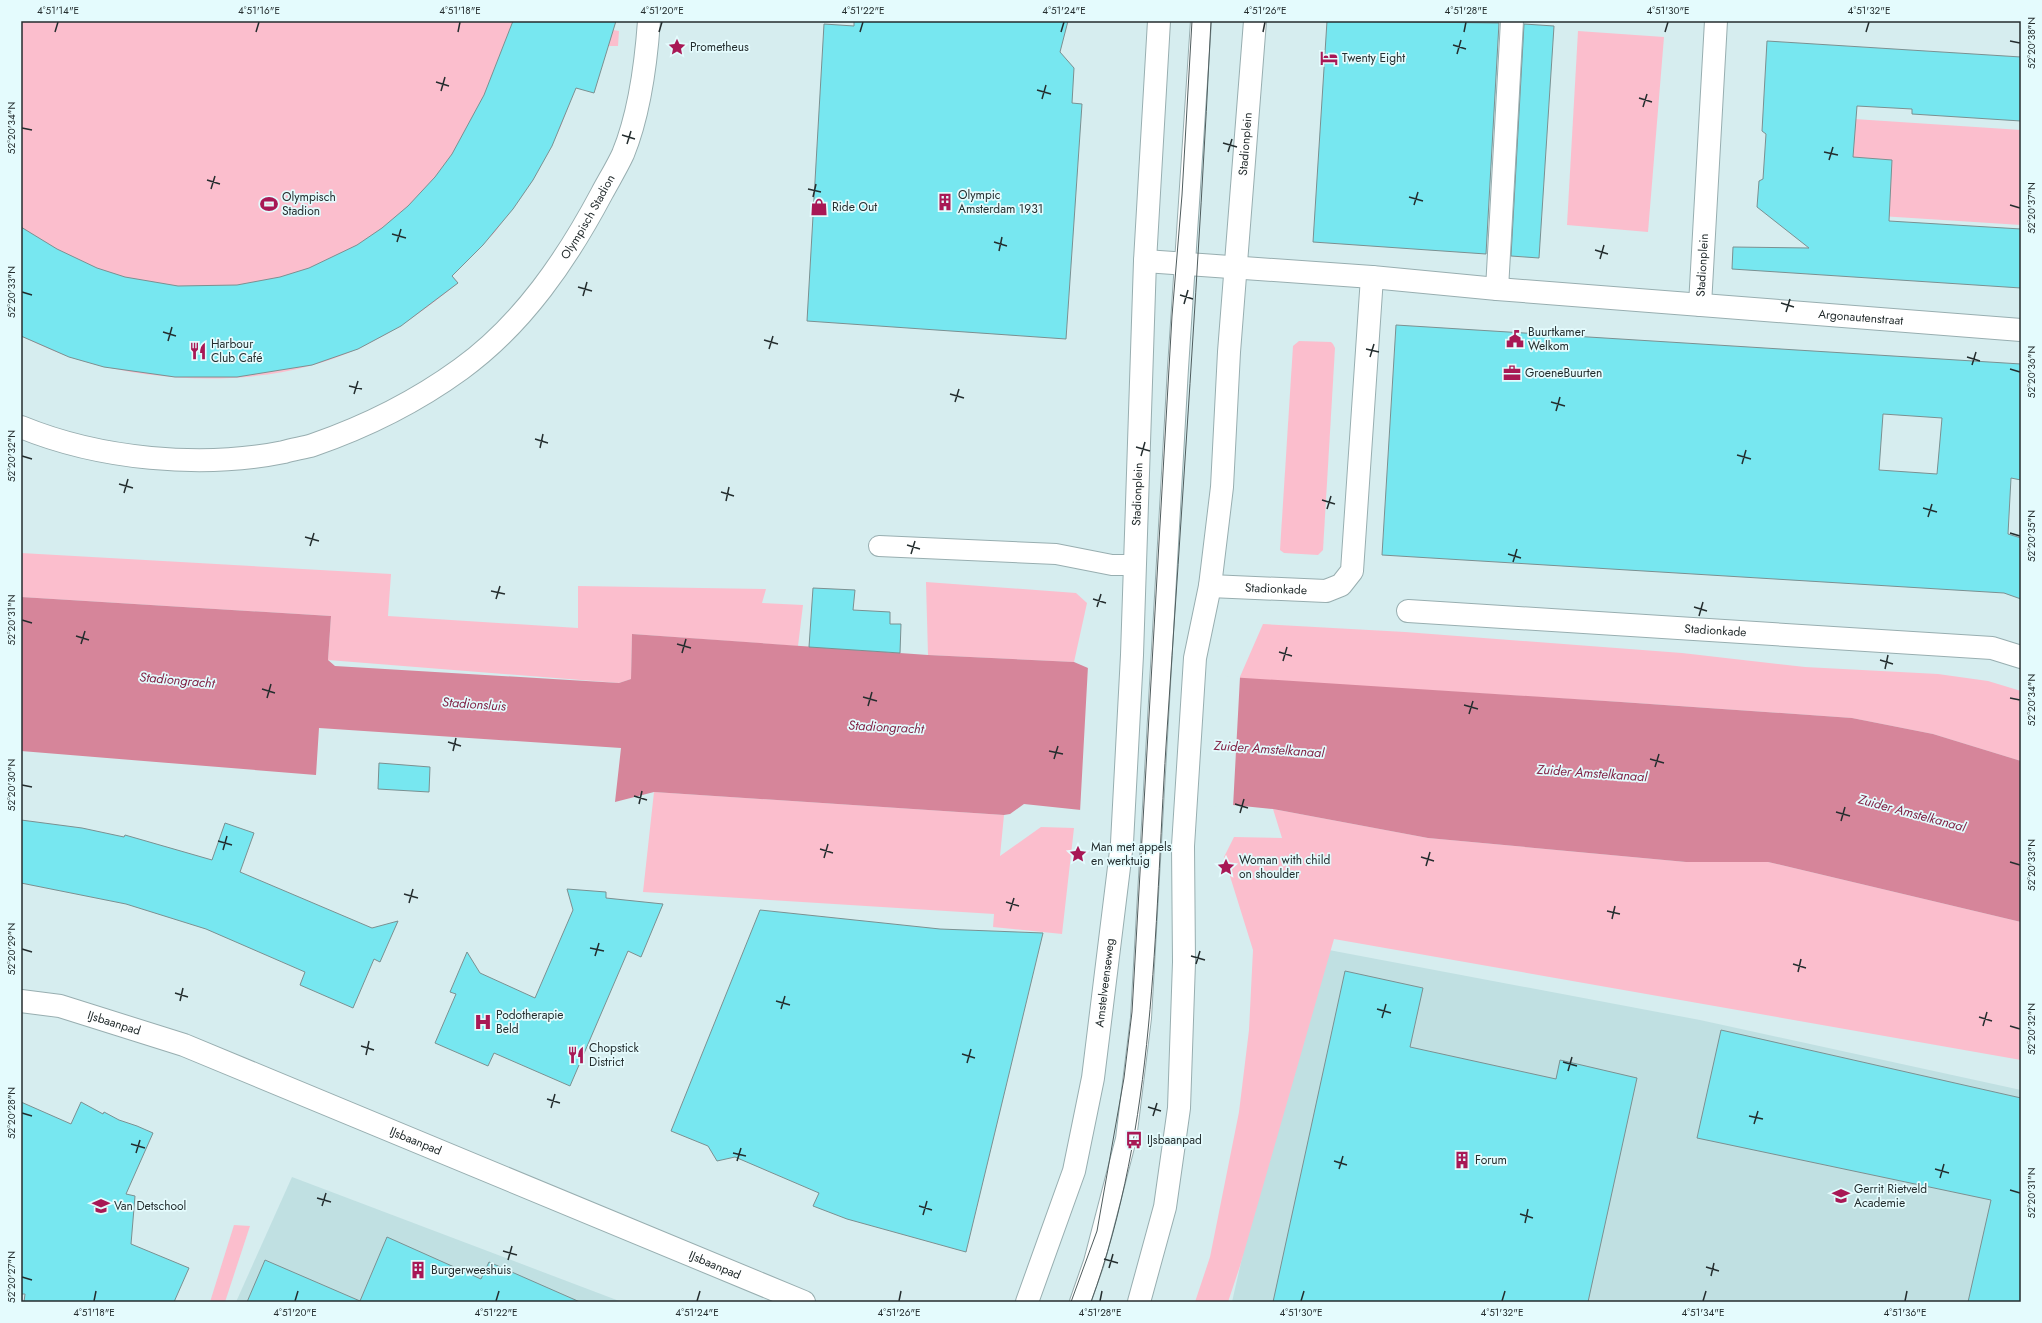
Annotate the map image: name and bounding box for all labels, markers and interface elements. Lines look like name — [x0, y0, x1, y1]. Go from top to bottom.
text: 4°51'14"E — [37, 3, 79, 18]
text: 4°51'16"E — [238, 3, 280, 18]
text: 4°51'18"E — [439, 3, 481, 18]
text: 4°51'20"E — [640, 3, 684, 18]
text: 4°51'22"E — [841, 3, 885, 18]
text: 4°51'24"E — [1042, 3, 1086, 18]
text: 4°51'26"E — [1243, 3, 1287, 18]
text: 4°51'28"E — [1445, 3, 1487, 18]
text: 4°51'30"E — [1646, 3, 1690, 18]
text: 4°51'32"E — [1848, 3, 1890, 18]
text: 52°20'38"N — [2024, 17, 2039, 69]
place icon: Prometheus — [667, 37, 687, 57]
place label: Prometheus — [690, 38, 749, 56]
hotel icon: Twenty Eight — [1319, 48, 1339, 68]
place label: Twenty Eight — [1342, 49, 1405, 67]
text: 52°20'34"N — [4, 102, 19, 154]
street label: Stadionplein — [1234, 112, 1257, 176]
street label: Olympisch Stadion — [556, 171, 620, 263]
text: 52°20'37"N — [2024, 182, 2039, 234]
place label: Olympic Amsterdam 1931 — [958, 186, 1043, 218]
place label: Olympisch Stadion — [282, 188, 336, 220]
building icon: Olympic Amsterdam 1931 — [935, 192, 955, 212]
sports icon: Olympisch Stadion — [259, 194, 279, 214]
shop icon: Ride Out — [809, 197, 829, 217]
place label: Ride Out — [832, 198, 877, 216]
street label: Stadionplein — [1691, 233, 1713, 297]
text: 52°20'33"N — [4, 266, 19, 318]
street label: Argonautenstraat — [1817, 305, 1904, 330]
place label: Buurtkamer Welkom — [1528, 323, 1586, 355]
public building icon: Buurtkamer Welkom — [1505, 329, 1525, 349]
place label: Harbour Club Café — [211, 335, 262, 367]
restaurant icon: Harbour Club Café — [188, 341, 208, 361]
text: 52°20'36"N — [2024, 346, 2039, 398]
office icon: GroeneBuurten — [1502, 363, 1522, 383]
place label: GroeneBuurten — [1525, 364, 1602, 382]
text: 52°20'32"N — [4, 430, 19, 482]
street label: Stadionplein — [1127, 462, 1147, 526]
text: 52°20'35"N — [2024, 510, 2039, 562]
street label: Stadionkade — [1244, 579, 1307, 599]
text: 52°20'31"N — [4, 594, 19, 646]
street label: Stadionkade — [1684, 620, 1747, 641]
water label: Stadiongracht — [139, 667, 216, 693]
text: 52°20'34"N — [2024, 674, 2039, 726]
water label: Stadionsluis — [441, 692, 508, 716]
water label: Stadiongracht — [848, 716, 925, 739]
water label: Zuider Amstelkanaal — [1212, 736, 1326, 762]
text: 52°20'30"N — [4, 759, 19, 811]
water label: Zuider Amstelkanaal — [1535, 760, 1649, 786]
water label: Zuider Amstelkanaal — [1855, 789, 1969, 837]
place label: Man met appels en werktuig — [1091, 838, 1172, 870]
text: 52°20'33"N — [2024, 839, 2039, 891]
place icon: Man met appels en werktuig — [1068, 844, 1088, 864]
place label: Woman with child on shoulder — [1239, 851, 1330, 883]
place icon: Woman with child on shoulder — [1216, 857, 1236, 877]
text: 52°20'29"N — [4, 923, 19, 975]
street label: Amstelveenseweg — [1090, 937, 1119, 1028]
text: 52°20'32"N — [2024, 1003, 2039, 1055]
street label: IJsbaanpad — [85, 1006, 143, 1040]
place label: Podotherapie Beld — [496, 1006, 564, 1038]
hospital icon: Podotherapie Beld — [473, 1012, 493, 1032]
place label: Chopstick District — [589, 1039, 639, 1071]
restaurant icon: Chopstick District — [566, 1045, 586, 1065]
text: 52°20'28"N — [4, 1087, 19, 1139]
street label: IJsbaanpad — [387, 1122, 444, 1160]
bus stop icon: IJsbaanpad — [1124, 1130, 1144, 1150]
place label: IJsbaanpad — [1147, 1131, 1202, 1149]
building icon: Forum — [1452, 1150, 1472, 1170]
place label: Forum — [1475, 1151, 1507, 1169]
text: 52°20'31"N — [2024, 1167, 2039, 1219]
place label: Gerrit Rietveld Academie — [1854, 1180, 1927, 1212]
school or university icon: Gerrit Rietveld Academie — [1831, 1186, 1851, 1206]
school or university icon: Van Detschool — [91, 1196, 111, 1216]
place label: Van Detschool — [114, 1197, 186, 1215]
street label: IJsbaanpad — [686, 1246, 744, 1284]
text: 52°20'27"N — [4, 1251, 19, 1303]
building icon: Burgerweeshuis — [408, 1260, 428, 1280]
place label: Burgerweeshuis — [431, 1261, 511, 1279]
text: 4°51'18"E — [73, 1305, 115, 1320]
text: 4°51'20"E — [273, 1305, 317, 1320]
text: 4°51'22"E — [474, 1305, 518, 1320]
text: 4°51'24"E — [675, 1305, 719, 1320]
text: 4°51'26"E — [877, 1305, 921, 1320]
text: 4°51'28"E — [1079, 1305, 1121, 1320]
text: 4°51'30"E — [1279, 1305, 1323, 1320]
text: 4°51'32"E — [1481, 1305, 1523, 1320]
text: 4°51'34"E — [1681, 1305, 1725, 1320]
text: 4°51'36"E — [1884, 1305, 1926, 1320]

